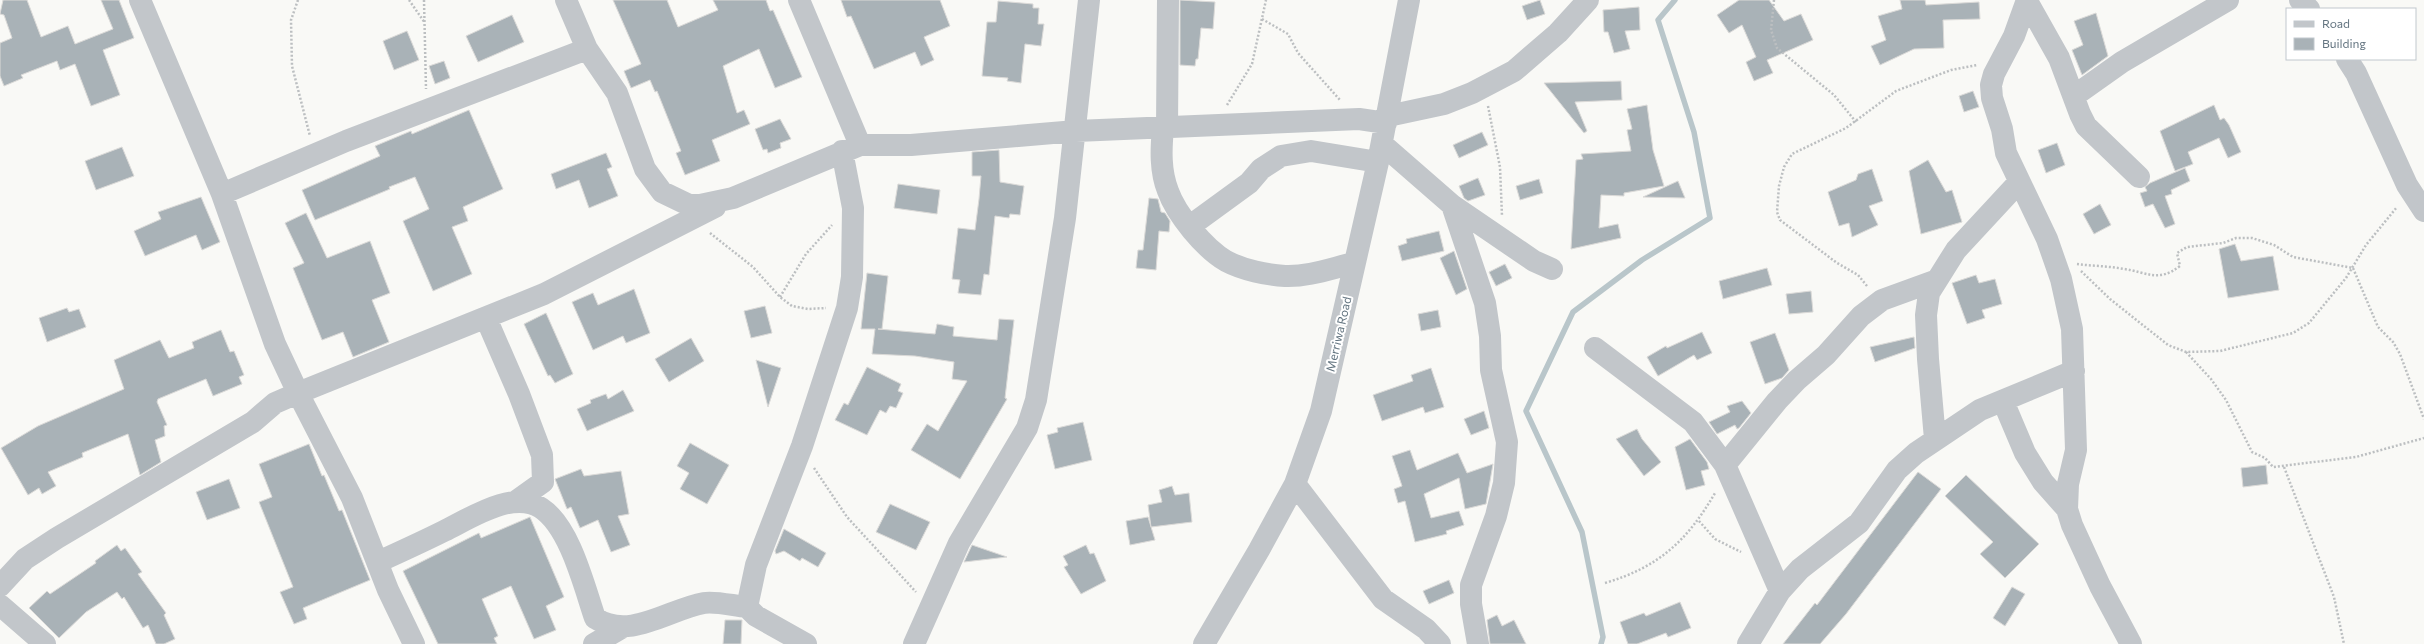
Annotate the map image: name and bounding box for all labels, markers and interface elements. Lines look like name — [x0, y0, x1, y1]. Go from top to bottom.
legend — [2286, 8, 2416, 60]
text: Road — [2322, 16, 2350, 30]
text: Building — [2322, 36, 2366, 50]
street label: Merriwa Road — [1323, 295, 1353, 373]

